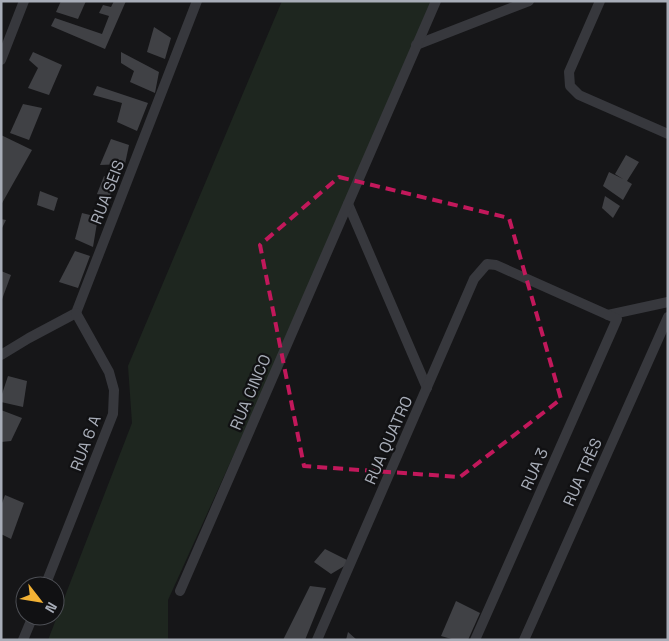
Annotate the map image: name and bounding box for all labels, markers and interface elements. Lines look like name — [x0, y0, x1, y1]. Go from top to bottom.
street label: RUA SEIS — [86, 157, 129, 227]
street label: RUA CINCO — [225, 351, 276, 433]
street label: RUA QUATRO — [360, 393, 417, 488]
street label: RUA 6 A — [65, 412, 106, 474]
street label: RUA TRÊS — [558, 435, 607, 510]
street label: RUA 3 — [516, 445, 553, 494]
north arrow — [15, 576, 65, 626]
text: N — [41, 599, 61, 616]

